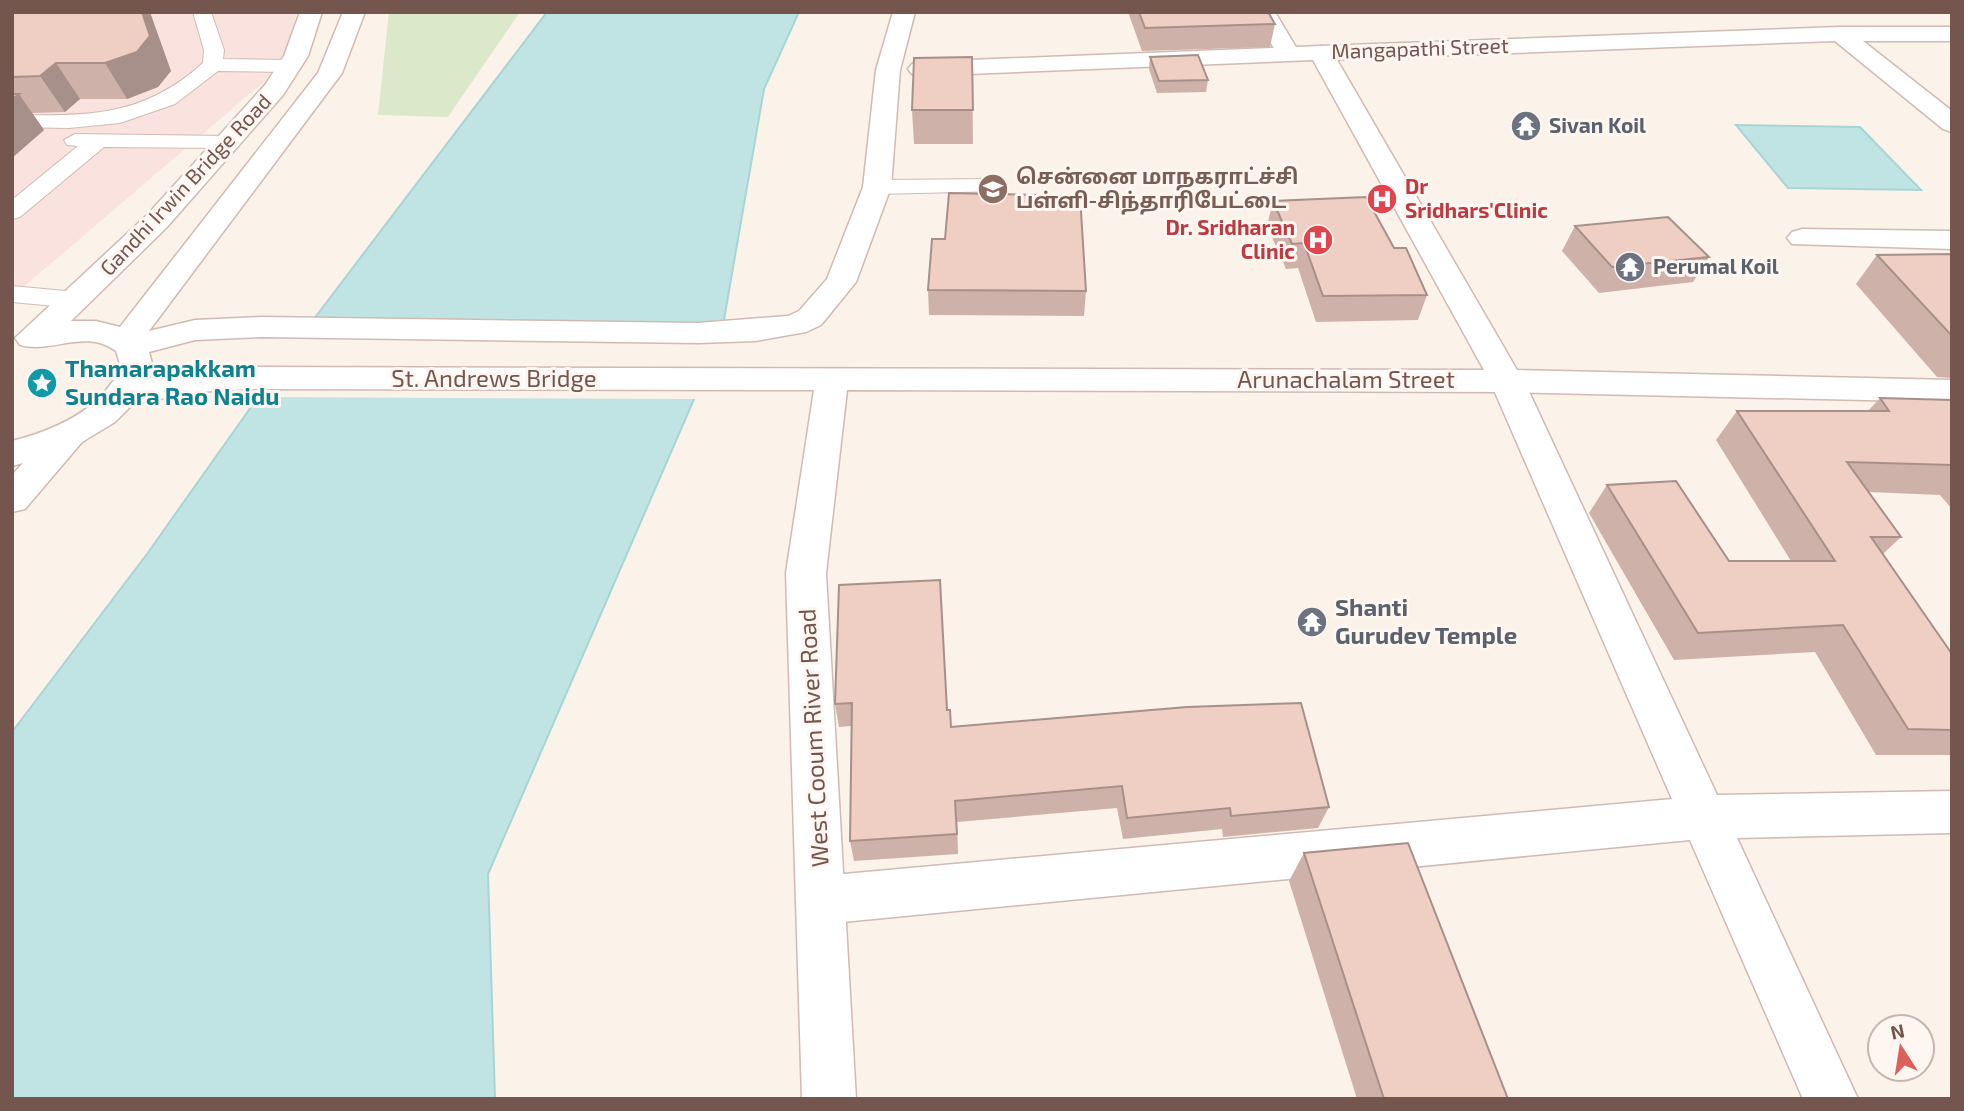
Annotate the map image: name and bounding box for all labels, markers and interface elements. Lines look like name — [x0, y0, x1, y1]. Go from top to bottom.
street label: Mangapathi Street — [1331, 32, 1509, 63]
street label: Gandhi Irwin Bridge Road — [94, 88, 276, 280]
temple icon: Sivan Koil — [1509, 109, 1543, 143]
place label: Sivan Koil — [1549, 112, 1646, 137]
place label: சென்னை மாநகராட்ச்சி பள்ளி-சிந்தாரிபேட்டை — [1016, 163, 1299, 215]
school or university icon: சென்னை மாநகராட்ச்சி பள்ளி-சிந்தாரிபேட்டை — [976, 172, 1010, 206]
place label: Dr Sridhars'Clinic — [1405, 173, 1548, 222]
hospital icon: Dr Sridhars'Clinic — [1365, 182, 1399, 216]
place label: Dr. Sridharan Clinic — [1165, 214, 1295, 263]
hospital icon: Dr. Sridharan Clinic — [1301, 223, 1335, 257]
temple icon: Perumal Koil — [1613, 250, 1647, 284]
place label: Perumal Koil — [1653, 253, 1779, 278]
place label: Thamarapakkam Sundara Rao Naidu — [65, 353, 280, 410]
street label: St. Andrews Bridge — [391, 363, 597, 392]
street label: Arunachalam Street — [1237, 364, 1455, 393]
place icon: Thamarapakkam Sundara Rao Naidu — [25, 366, 59, 400]
place label: Shanti Gurudev Temple — [1335, 592, 1517, 649]
temple icon: Shanti Gurudev Temple — [1295, 605, 1329, 639]
street label: West Cooum River Road — [791, 608, 834, 868]
north arrow — [1866, 1013, 1936, 1083]
text: N — [1888, 1018, 1906, 1044]

